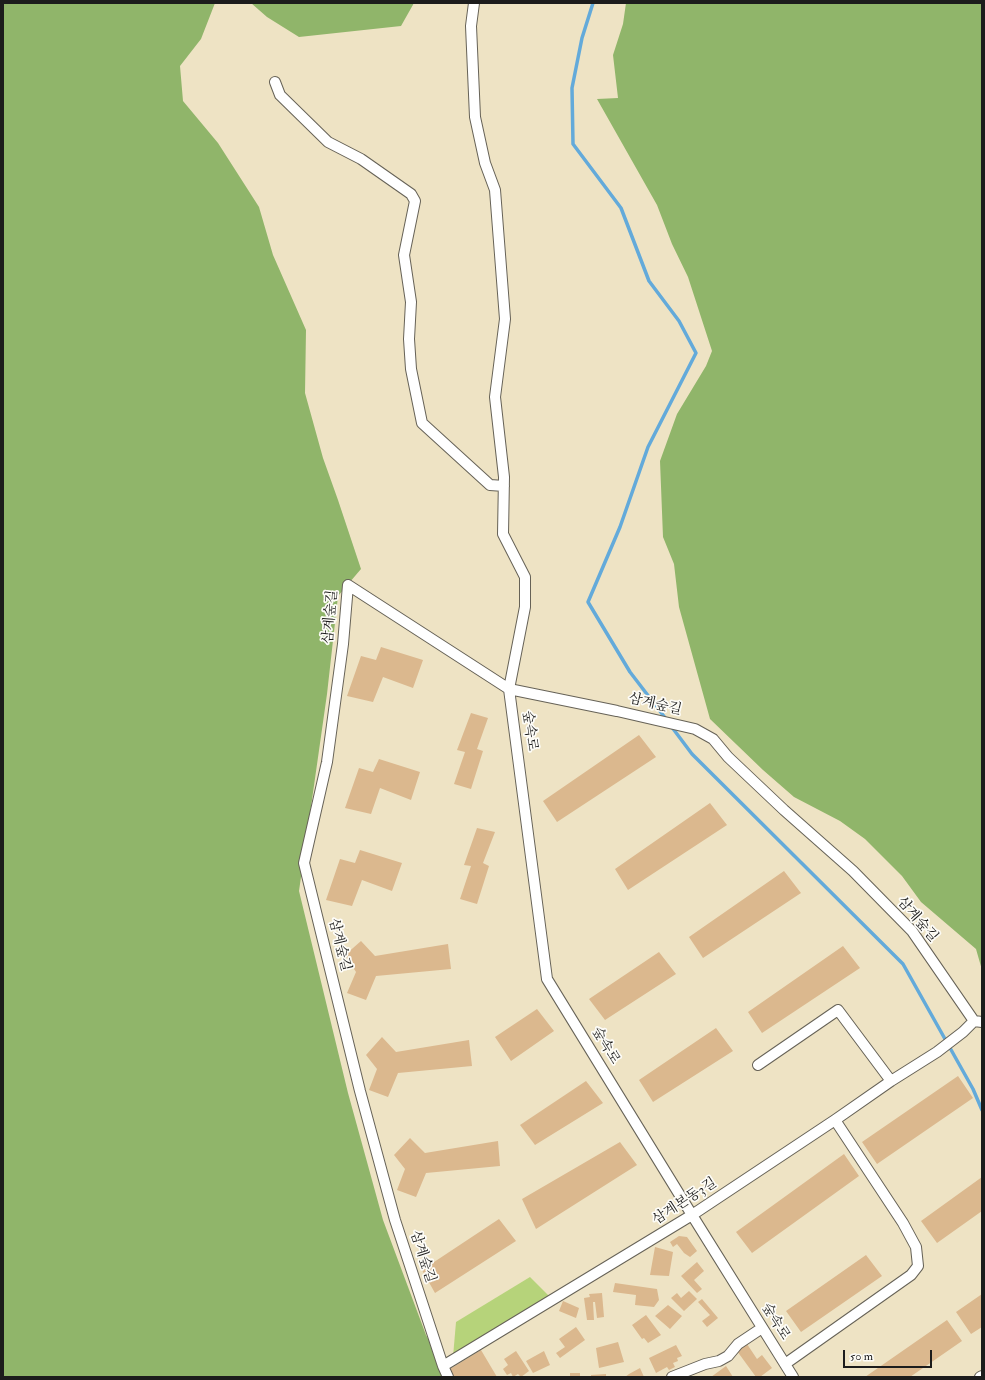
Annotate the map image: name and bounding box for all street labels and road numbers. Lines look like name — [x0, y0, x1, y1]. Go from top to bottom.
street label: 삼계숲길 — [320, 589, 342, 645]
street label: 삼계숲길 — [627, 691, 683, 719]
street label: 숲속로 — [518, 710, 540, 752]
street label: 삼계숲길 — [893, 894, 941, 946]
street label: 삼계숲길 — [324, 917, 354, 973]
street label: 숲속로 — [587, 1024, 623, 1068]
street label: 삼계본동3길 — [650, 1175, 720, 1229]
street label: 삼계숲길 — [406, 1229, 438, 1285]
street label: 숲속로 — [757, 1300, 793, 1344]

